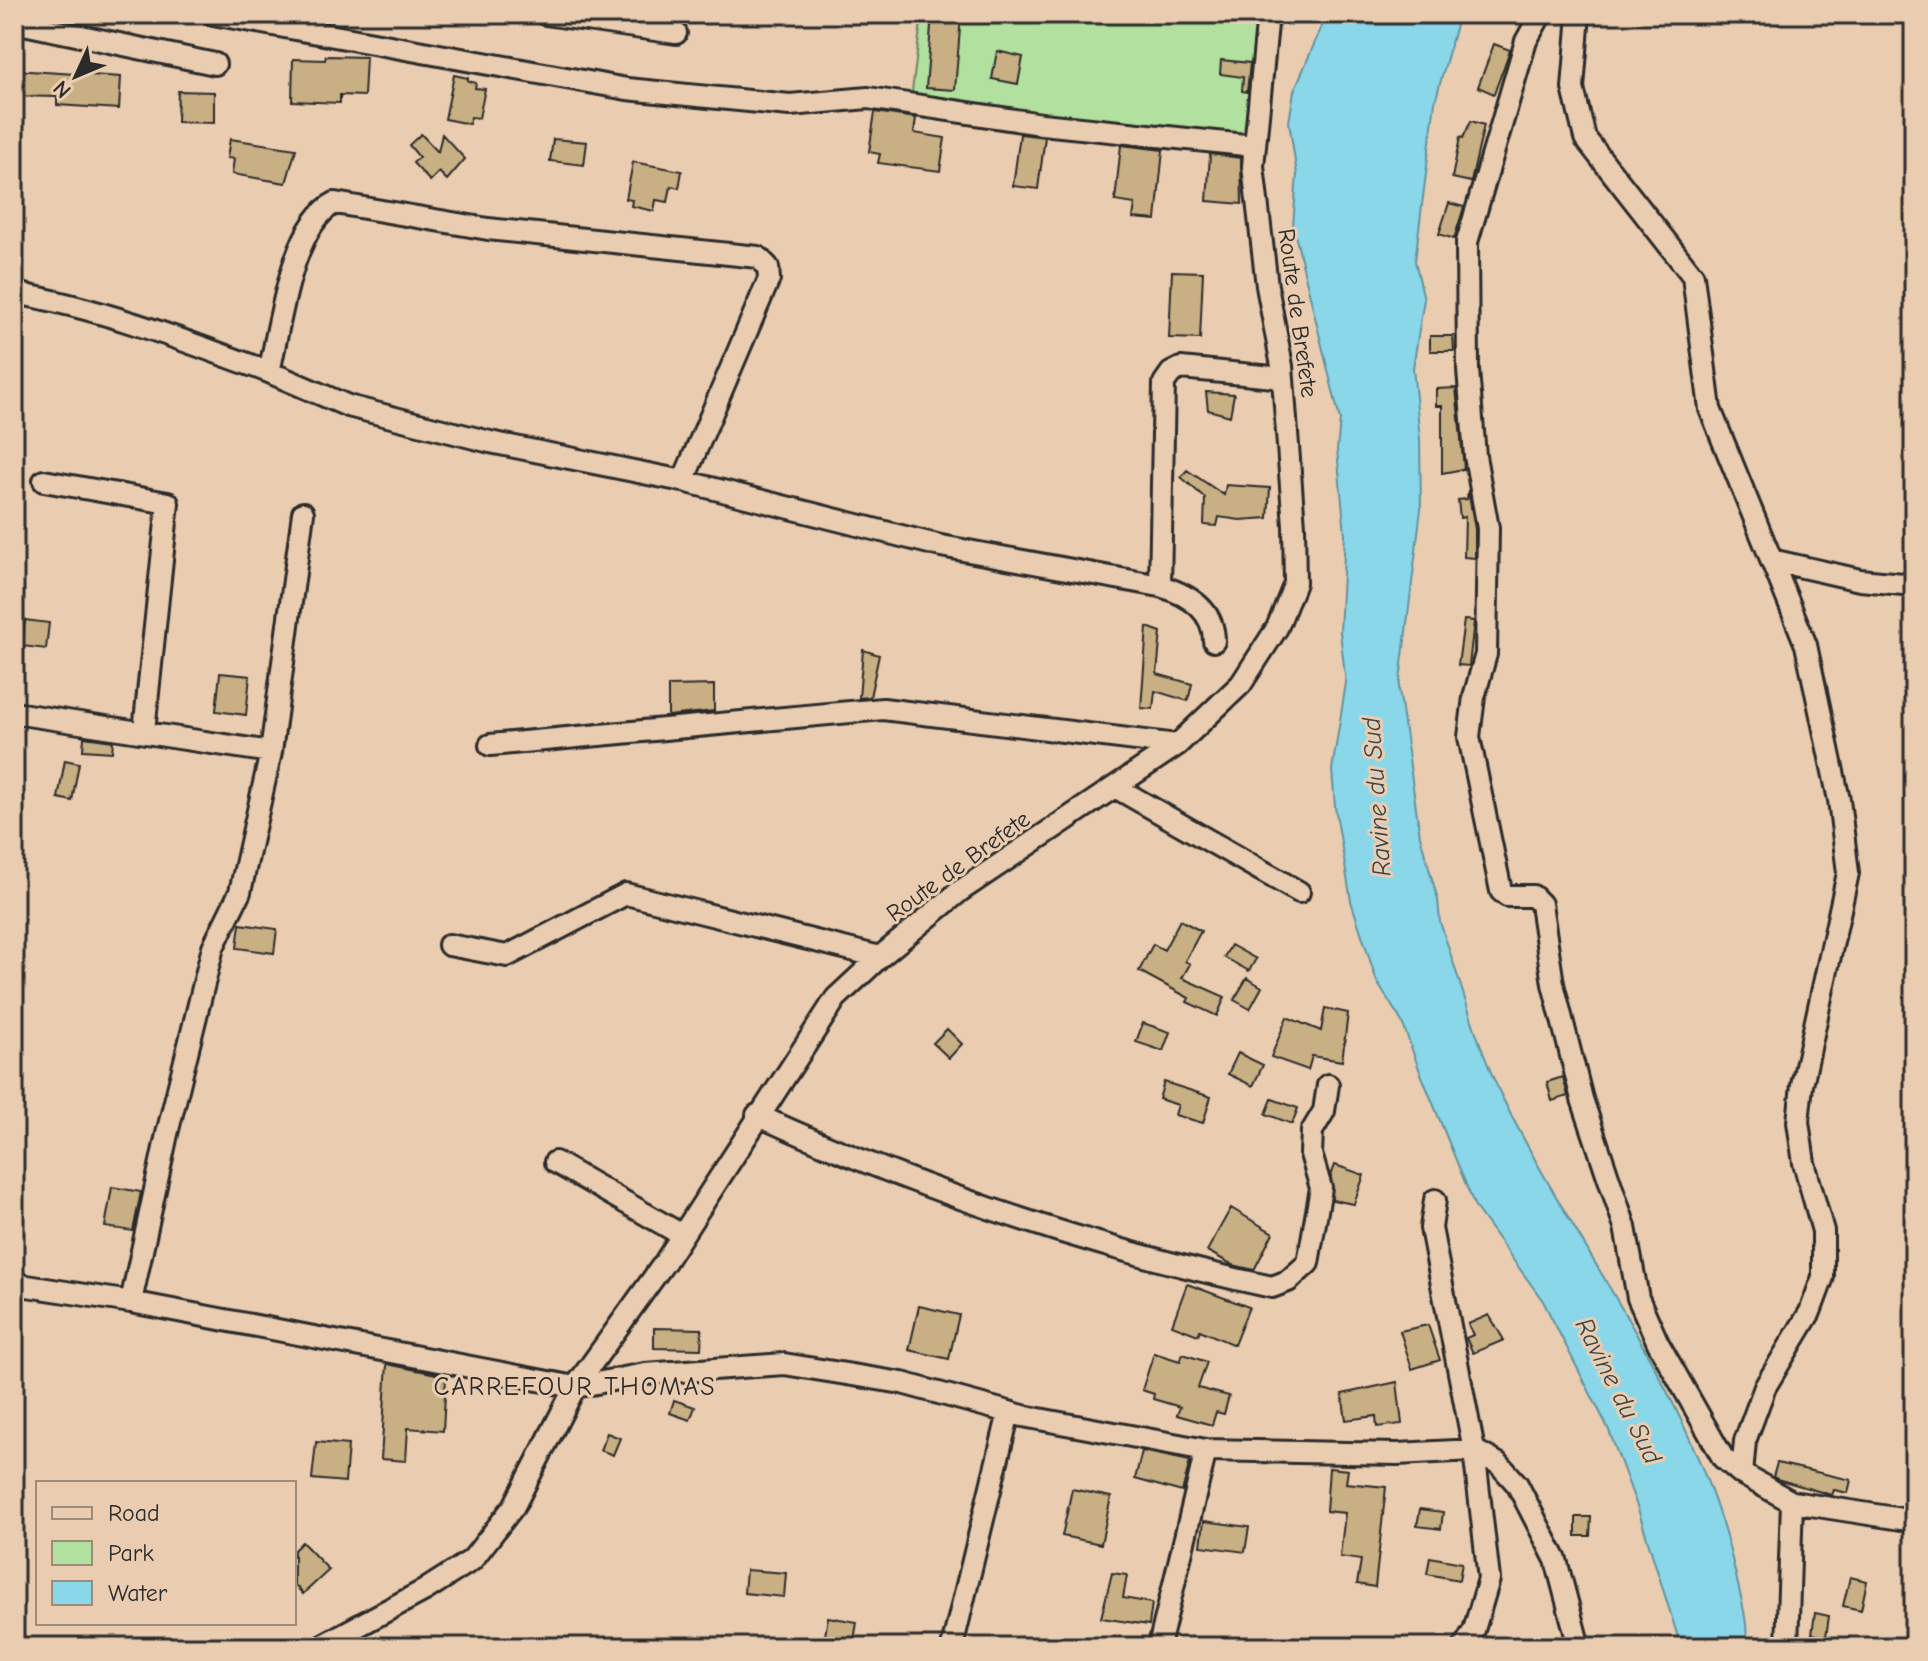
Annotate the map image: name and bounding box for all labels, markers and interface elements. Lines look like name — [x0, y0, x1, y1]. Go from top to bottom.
north arrow — [36, 36, 116, 116]
text: N — [48, 75, 77, 103]
street label: Route de Brefete — [1272, 227, 1324, 399]
water label: Ravine du Sud — [1356, 715, 1398, 878]
street label: Route de Brefete — [881, 805, 1035, 927]
water label: Ravine du Sud — [1568, 1313, 1668, 1470]
district label: CARREFOUR THOMAS — [433, 1372, 717, 1402]
legend — [36, 1481, 296, 1625]
text: Road — [108, 1499, 160, 1527]
text: Park — [108, 1539, 154, 1567]
text: Water — [108, 1579, 168, 1607]

